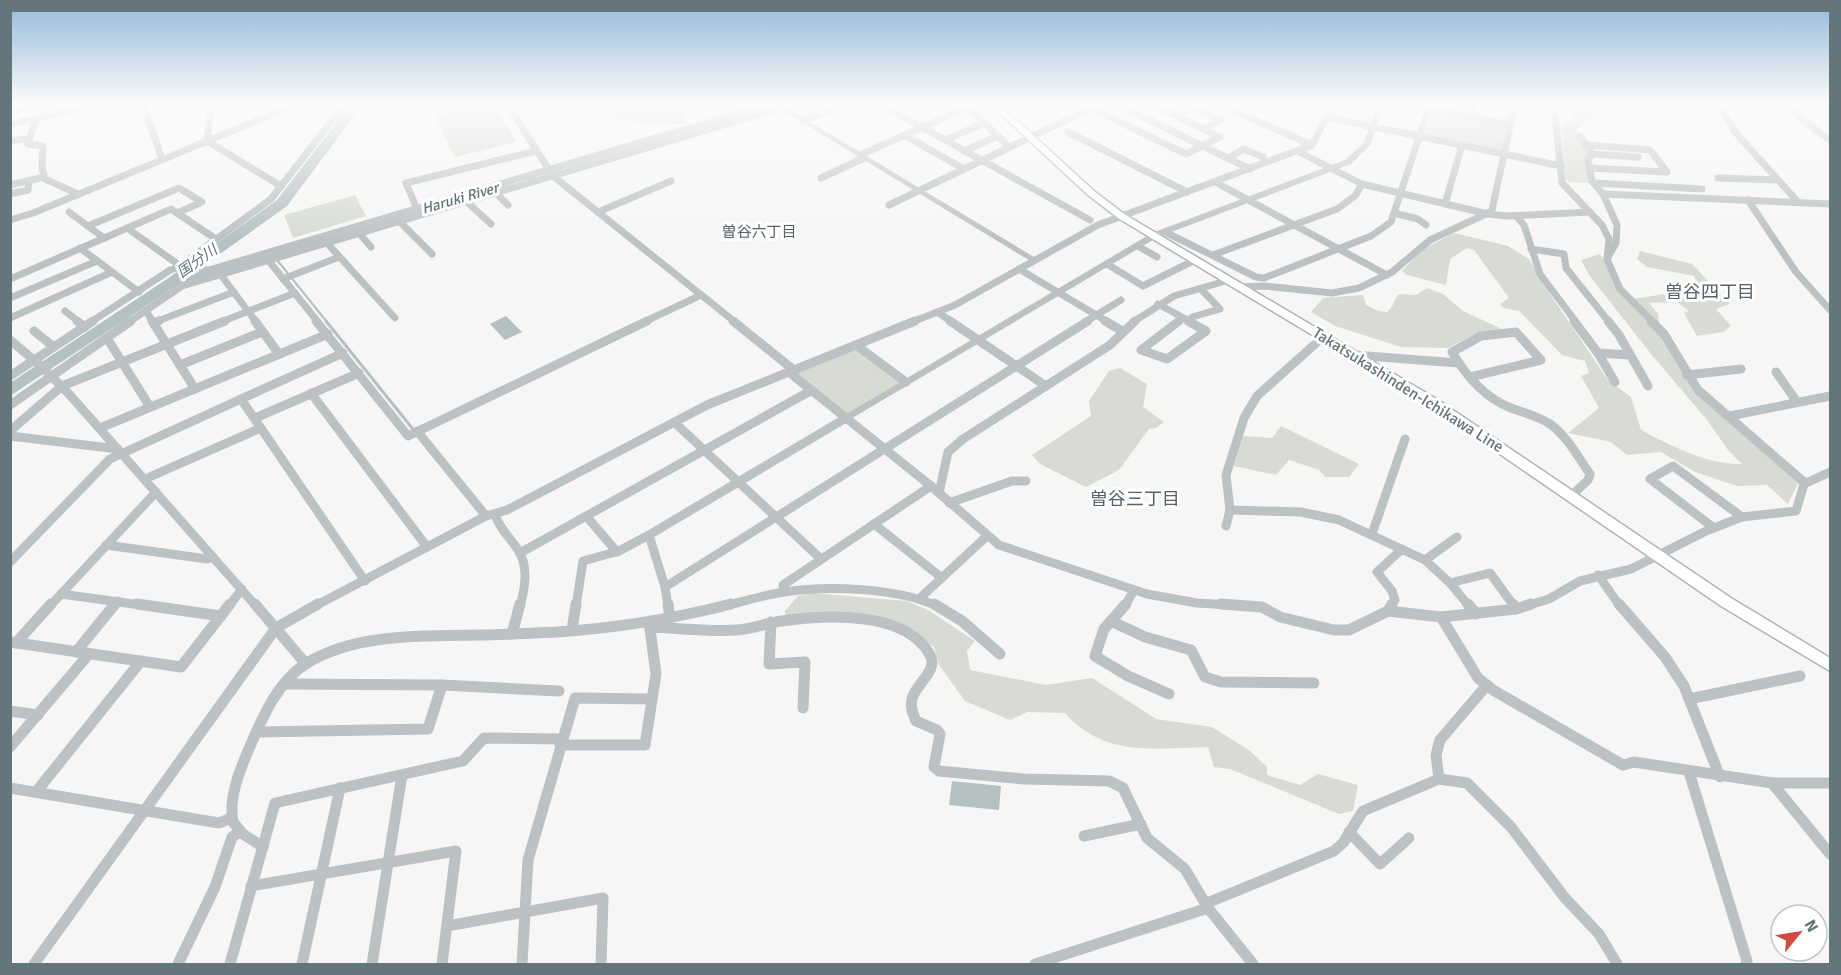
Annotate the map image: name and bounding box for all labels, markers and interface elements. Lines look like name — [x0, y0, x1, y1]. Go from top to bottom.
water label: Haruki River — [420, 178, 503, 218]
district label: 曽谷六丁目 — [721, 223, 797, 241]
water label: 国分川 — [173, 240, 222, 281]
district label: 曽谷四丁目 — [1665, 281, 1755, 303]
street label: Takatsukashinden-Ichikawa Line — [1309, 323, 1507, 457]
district label: 曽谷三丁目 — [1090, 488, 1180, 510]
north arrow — [1769, 903, 1829, 963]
text: N — [1800, 916, 1823, 936]

